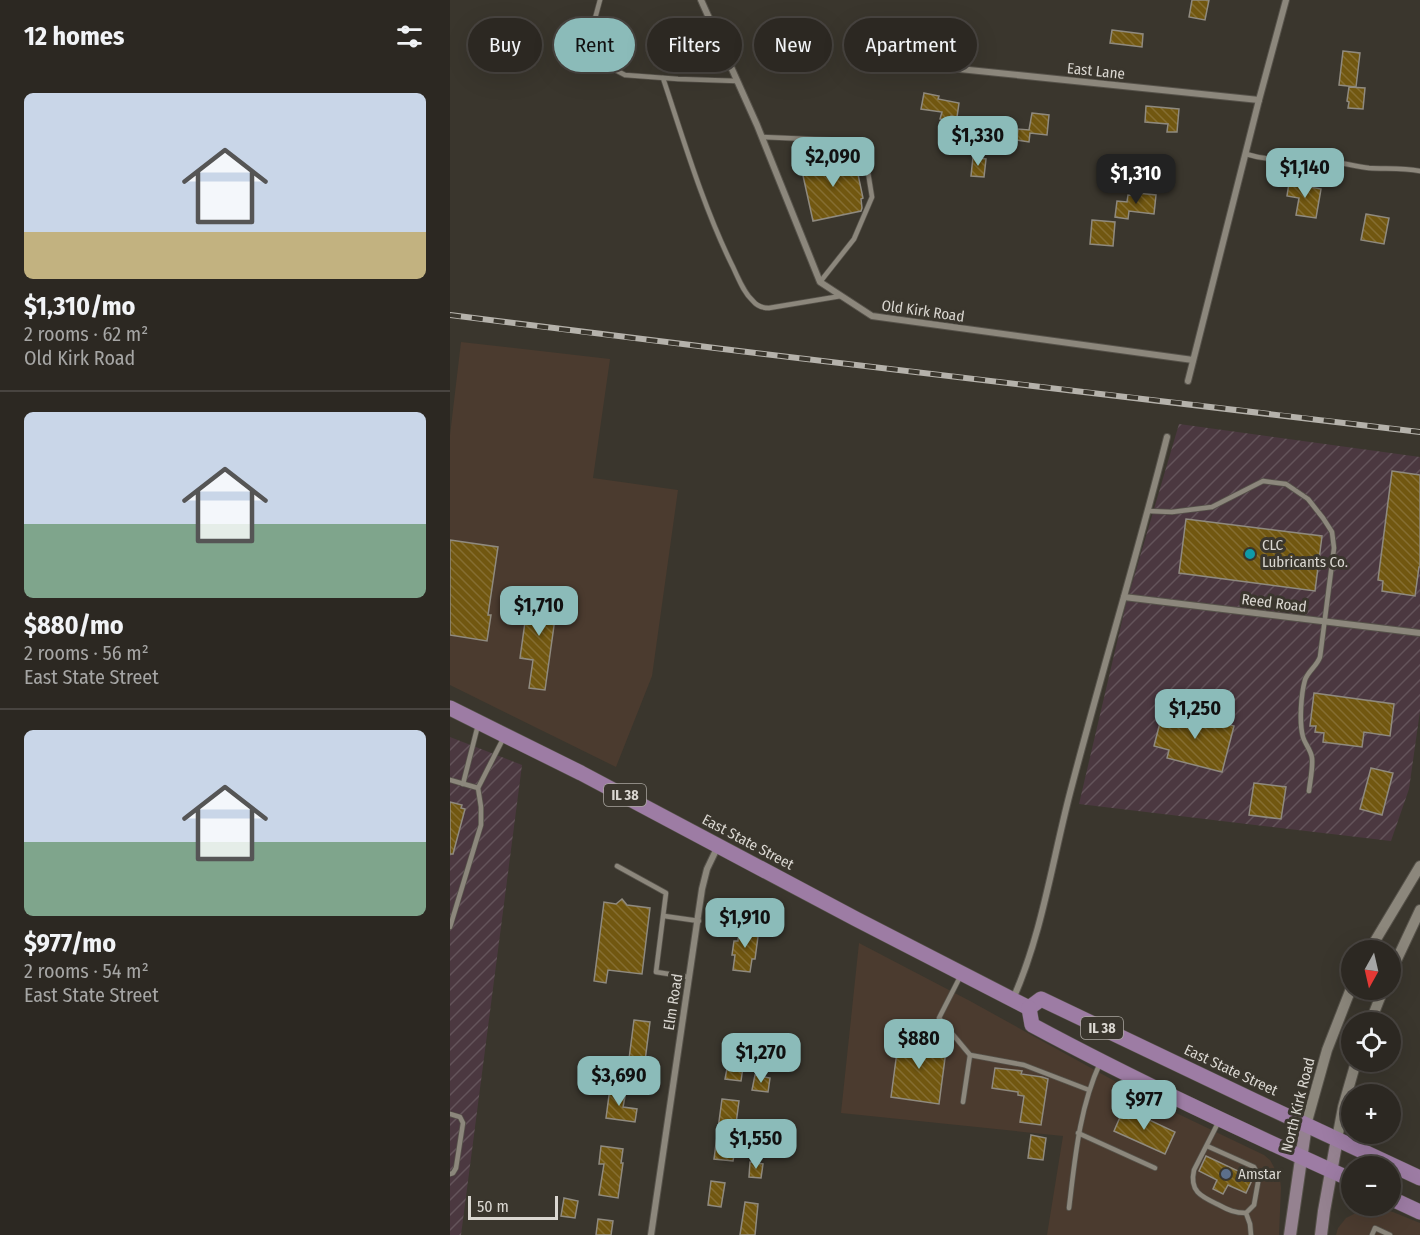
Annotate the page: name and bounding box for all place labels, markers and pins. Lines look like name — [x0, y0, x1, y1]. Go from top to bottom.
pin: $1,330 — [929, 116, 1027, 167]
pin: $2,090 — [784, 137, 882, 188]
pin: $1,140 — [1256, 148, 1354, 199]
pin: $1,310 — [1087, 154, 1185, 205]
place label: CLC Lubricants Co. — [1262, 536, 1348, 571]
marker: CLC Lubricants Co. — [1243, 547, 1257, 561]
pin: $1,710 — [490, 586, 588, 637]
pin: $1,250 — [1146, 689, 1244, 740]
pin: $1,910 — [696, 898, 794, 949]
pin: $880 — [883, 1019, 955, 1070]
pin: $1,270 — [712, 1033, 810, 1084]
pin: $3,690 — [570, 1056, 668, 1107]
pin: $977 — [1108, 1080, 1180, 1131]
pin: $1,550 — [707, 1119, 805, 1170]
place label: Amstar — [1238, 1165, 1282, 1183]
marker: Amstar — [1219, 1167, 1233, 1181]

